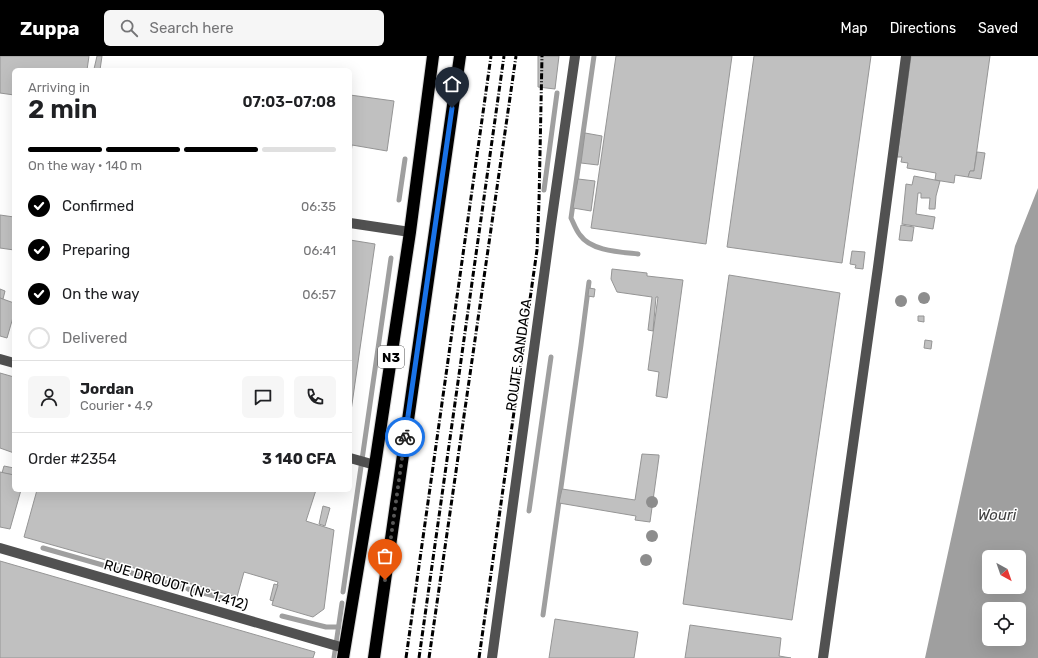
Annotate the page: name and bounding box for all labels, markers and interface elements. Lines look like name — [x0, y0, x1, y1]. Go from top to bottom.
search box — [104, 10, 384, 46]
text: Zuppa — [20, 17, 80, 40]
icon: search — [118, 17, 140, 39]
text: Search here — [150, 19, 234, 37]
text: Map — [841, 20, 868, 37]
text: Directions — [890, 20, 956, 37]
text: Saved — [978, 20, 1018, 37]
pin — [435, 67, 469, 108]
icon: home — [441, 73, 463, 95]
text: Arriving in — [28, 80, 90, 95]
text: 07:03–07:08 — [243, 93, 336, 111]
text: 2 min — [28, 94, 97, 125]
text: On the way · 140 m — [28, 158, 142, 173]
icon: check — [28, 195, 50, 217]
text: Confirmed — [62, 197, 134, 215]
text: 06:35 — [301, 199, 336, 214]
icon: check — [28, 239, 50, 261]
text: Preparing — [62, 241, 130, 259]
text: 06:41 — [303, 243, 336, 258]
icon: check — [28, 283, 50, 305]
text: On the way — [62, 285, 140, 303]
text: 06:57 — [302, 287, 336, 302]
street label: ROUTE SANDAGA — [503, 297, 535, 412]
text: Delivered — [62, 329, 127, 347]
road number: N3 — [378, 346, 404, 368]
button: person — [28, 376, 70, 418]
button: chat — [242, 376, 284, 418]
button: phone — [294, 376, 336, 418]
text: Jordan — [80, 380, 134, 398]
text: Courier · 4.9 — [80, 398, 153, 413]
courier — [385, 417, 425, 457]
icon: bike — [394, 426, 416, 448]
text: Order #2354 — [28, 450, 117, 468]
text: 3 140 CFA — [262, 450, 336, 468]
water label: Wouri — [978, 506, 1017, 524]
pin — [368, 539, 402, 580]
icon: bag — [374, 545, 396, 567]
north arrow — [982, 550, 1026, 594]
map controls — [982, 550, 1026, 646]
street label: RUE DROUOT (N° 1.412) — [102, 556, 250, 614]
button: locate — [982, 602, 1026, 646]

